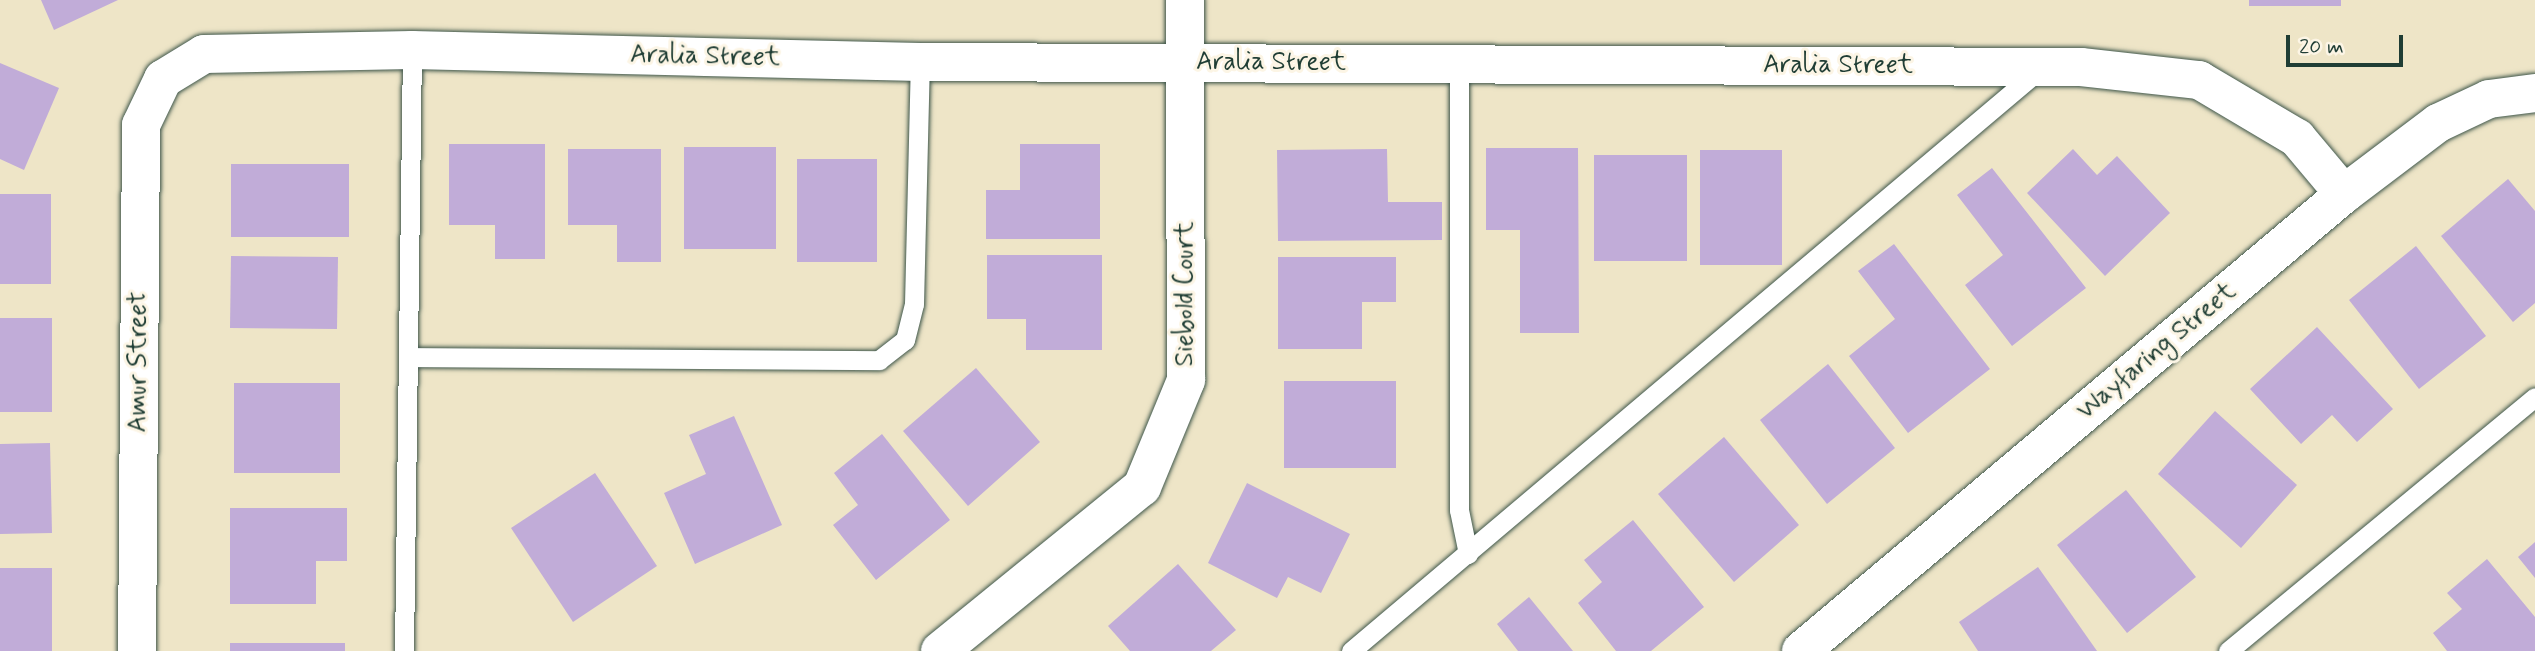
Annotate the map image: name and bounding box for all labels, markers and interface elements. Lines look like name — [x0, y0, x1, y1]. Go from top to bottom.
scale bar — [2290, 21, 2407, 65]
text: 20 m — [2299, 33, 2344, 61]
street label: Aralia Street — [630, 40, 780, 74]
street label: Aralia Street — [1196, 47, 1346, 79]
street label: Aralia Street — [1763, 50, 1913, 82]
street label: Siebold Court — [1170, 222, 1202, 366]
street label: Wayfaring Street — [2071, 276, 2243, 428]
street label: Amur Street — [123, 292, 155, 432]

